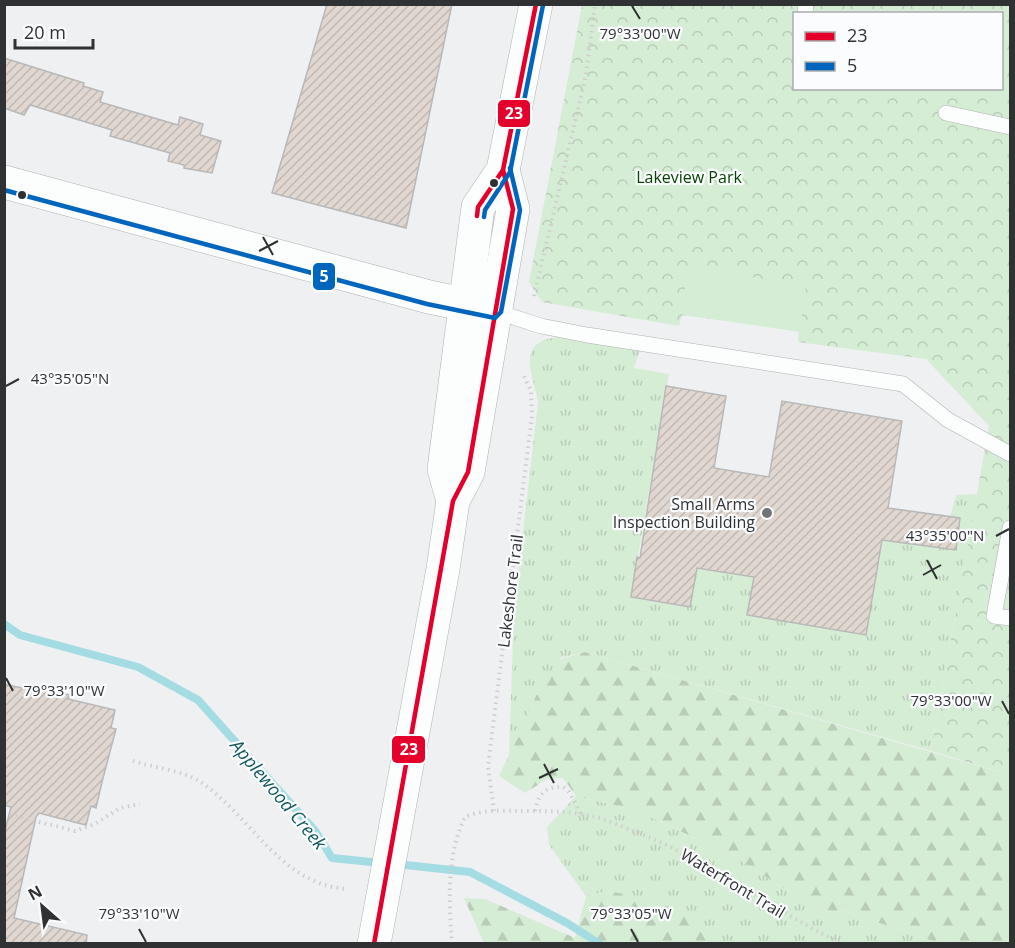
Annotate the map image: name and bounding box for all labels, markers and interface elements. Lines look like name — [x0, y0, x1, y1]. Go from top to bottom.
scale bar — [15, 12, 93, 50]
legend — [793, 12, 1003, 90]
text: 20 m — [24, 20, 66, 44]
text: 79°33'00"W — [600, 23, 681, 43]
text: 23 — [847, 23, 868, 47]
text: 5 — [847, 53, 857, 77]
line badge: 23 — [497, 99, 531, 128]
text: 23 — [505, 102, 523, 124]
park label: Lakeview Park — [636, 166, 742, 188]
unlabelled marker — [488, 177, 500, 189]
unlabelled marker — [16, 189, 28, 201]
line badge: 5 — [312, 262, 336, 291]
text: 5 — [319, 265, 329, 287]
text: 43°35'05"N — [31, 368, 109, 388]
place label: Small Arms Inspection Building — [613, 493, 755, 533]
marker: Small Arms Inspection Building — [760, 506, 774, 520]
text: 43°35'00"N — [906, 525, 984, 545]
street label: Lakeshore Trail — [492, 533, 528, 649]
text: 79°33'10"W — [24, 680, 105, 700]
text: 79°33'00"W — [911, 690, 992, 710]
water label: Applewood Creek — [224, 732, 333, 855]
line badge: 23 — [391, 735, 426, 764]
text: 23 — [400, 738, 418, 760]
street label: Waterfront Trail — [677, 843, 789, 923]
north arrow — [12, 876, 72, 936]
text: N — [24, 880, 46, 906]
text: 79°33'10"W — [99, 903, 180, 923]
text: 79°33'05"W — [591, 903, 672, 923]

